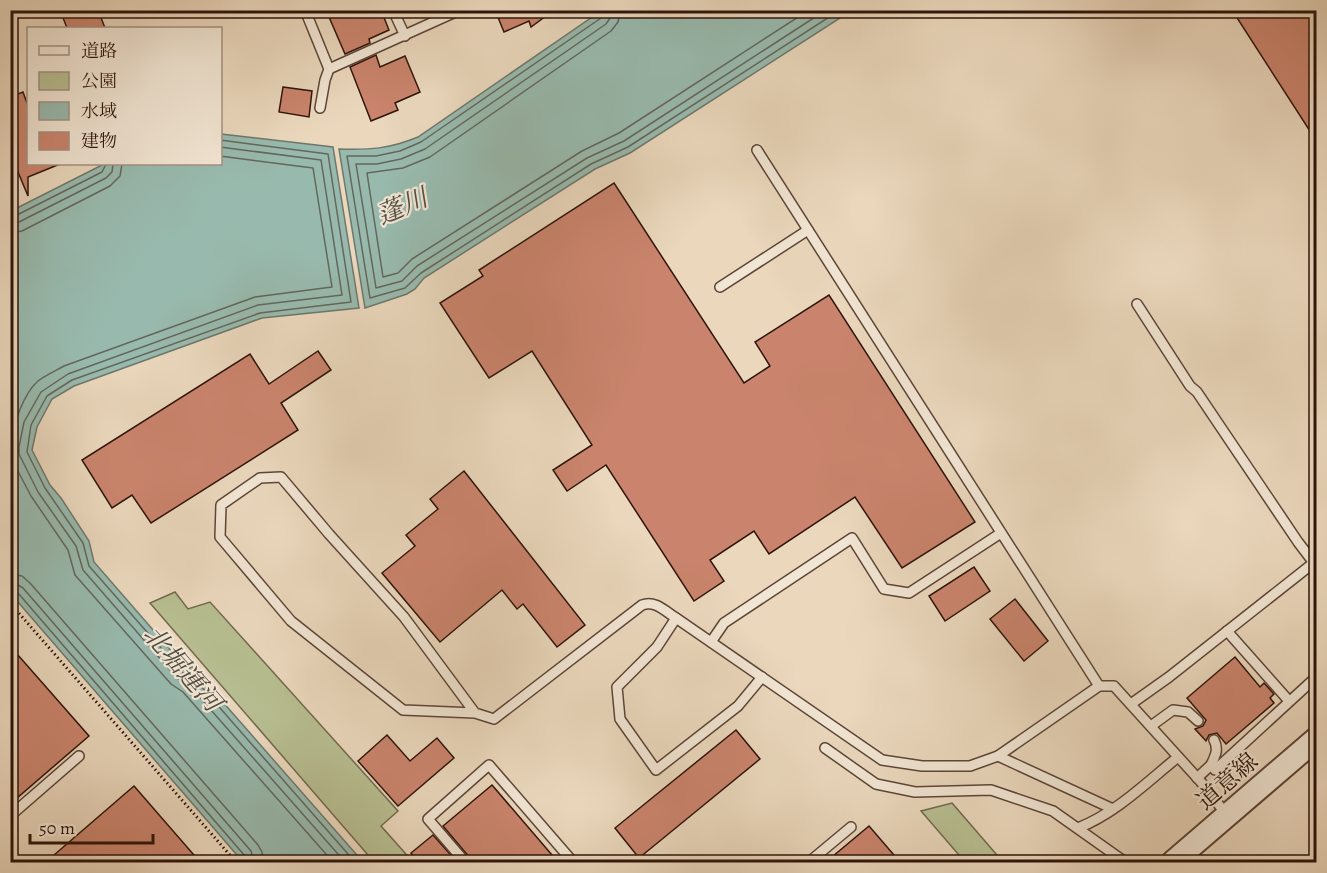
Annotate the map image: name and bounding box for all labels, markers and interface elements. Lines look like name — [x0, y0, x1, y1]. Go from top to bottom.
legend — [27, 27, 222, 165]
text: 道路 — [81, 39, 117, 63]
text: 公園 — [81, 69, 117, 93]
text: 水域 — [81, 99, 117, 123]
text: 建物 — [81, 129, 117, 153]
water label: 蓬川 — [371, 179, 436, 233]
water label: 北堀運河 — [135, 618, 233, 722]
street label: 道意線 — [1189, 745, 1265, 817]
scale bar — [30, 807, 153, 845]
text: 50 m — [39, 816, 75, 840]

